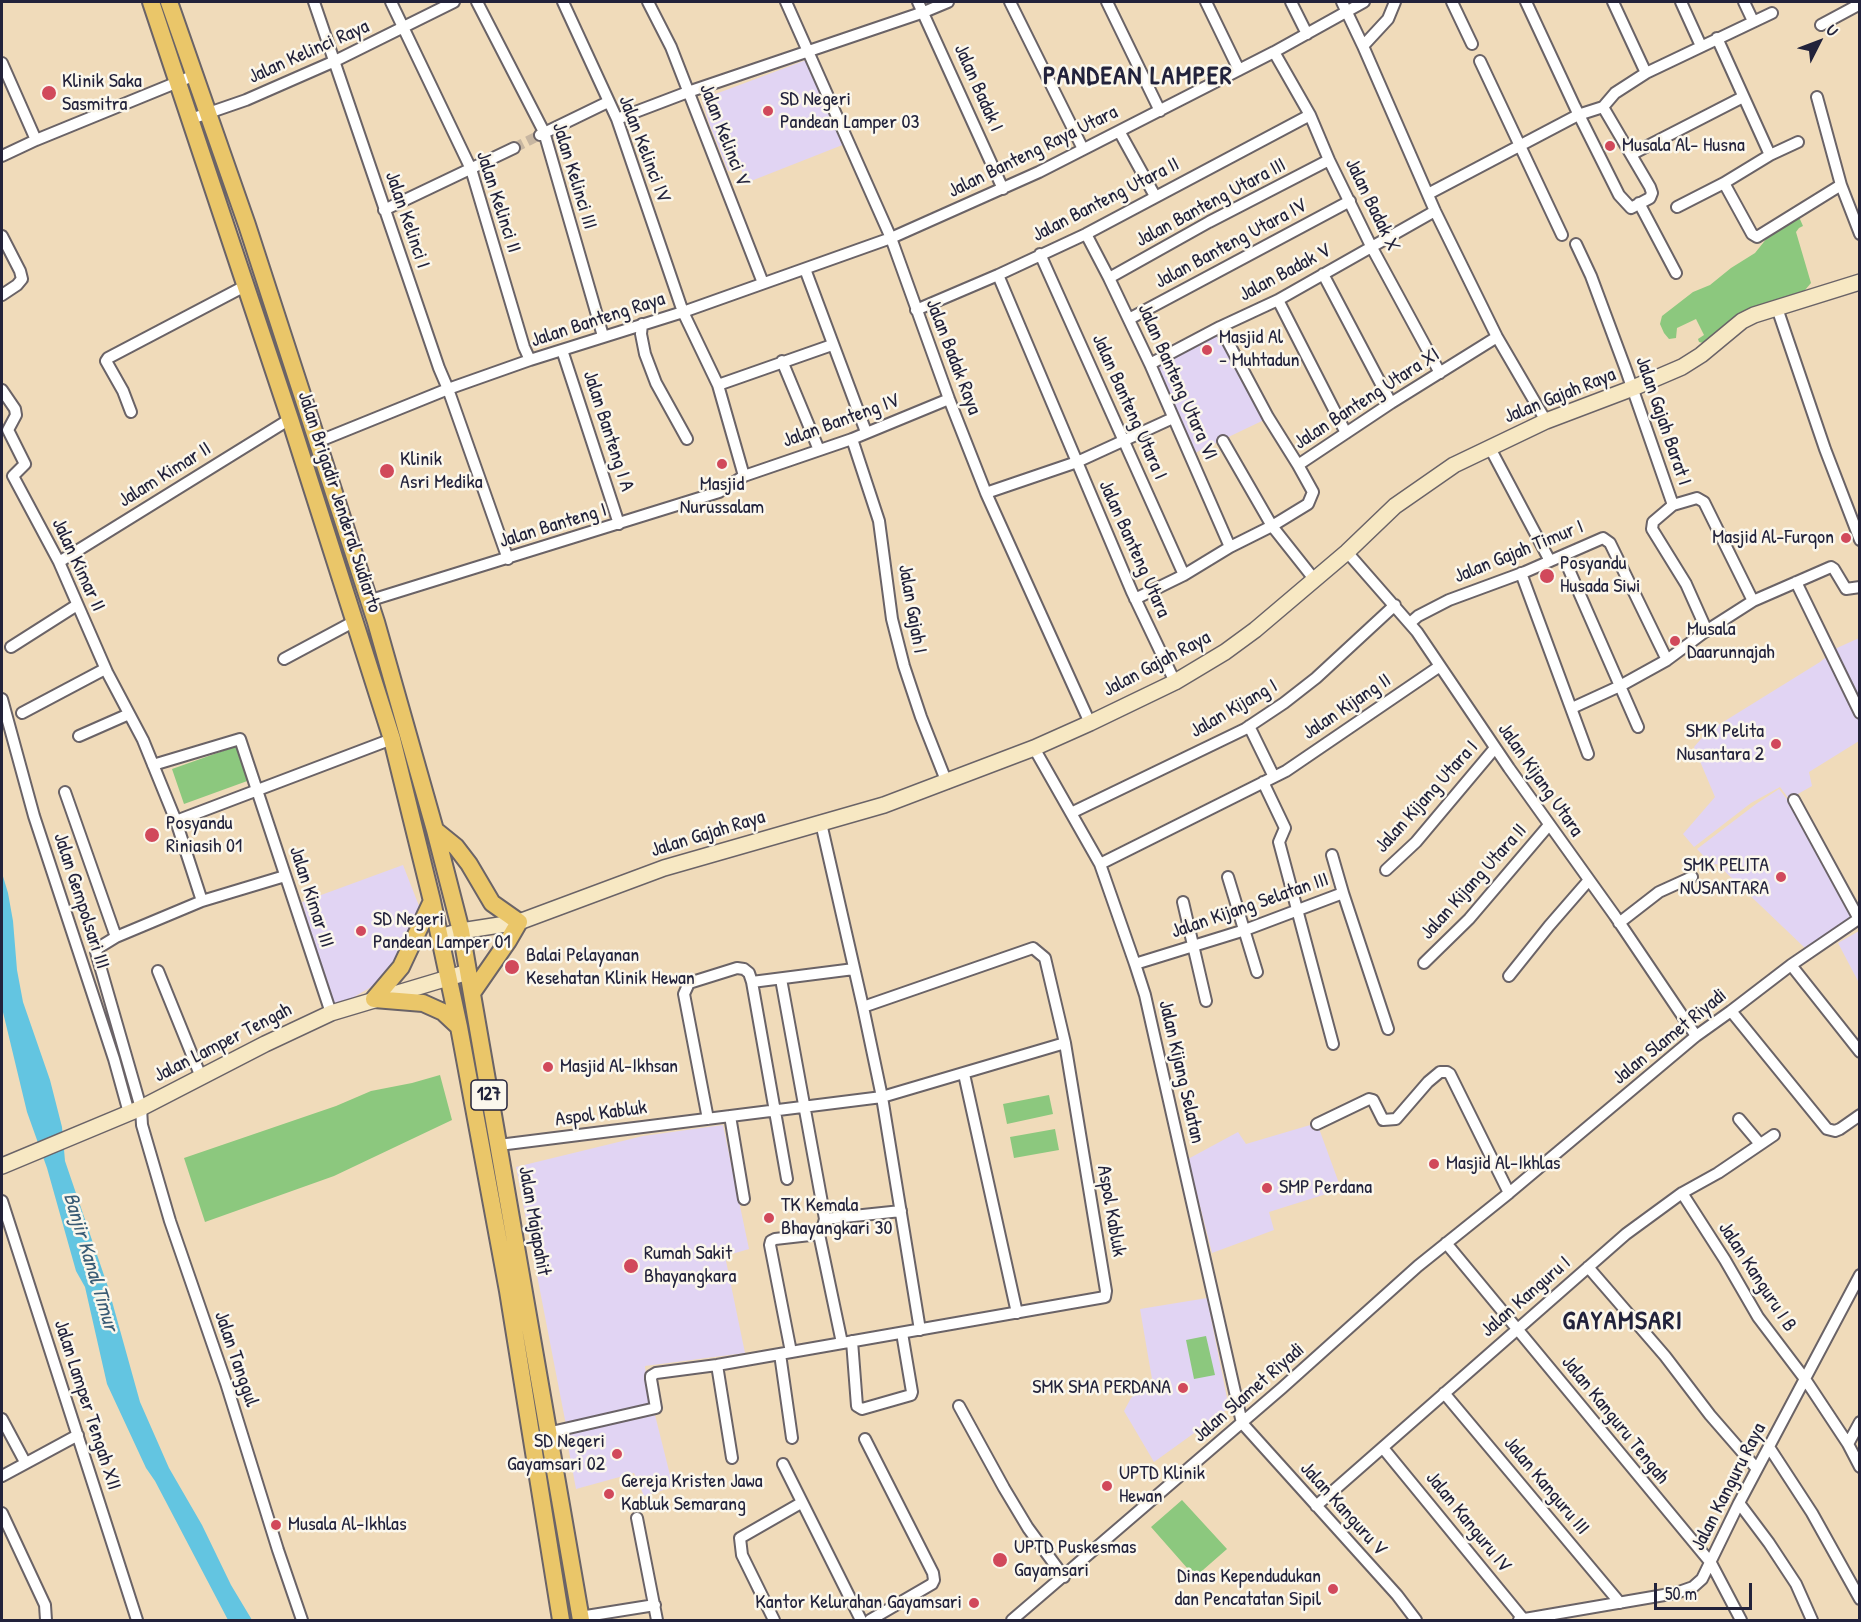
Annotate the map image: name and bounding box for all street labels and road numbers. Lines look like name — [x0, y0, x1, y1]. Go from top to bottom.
street label: Jalan Kelinci Raya — [245, 15, 373, 89]
street label: Jalan Badak I — [948, 41, 1008, 135]
street label: Jalan Kelinci V — [694, 81, 754, 189]
street label: Jalan Kelinci IV — [613, 92, 675, 206]
street label: Jalan Banteng Raya Utara — [944, 101, 1122, 203]
street label: Jalan Kelinci III — [546, 120, 602, 232]
street label: Jalan Kelinci II — [470, 148, 526, 256]
street label: Jalan Banteng Utara II — [1029, 153, 1183, 247]
street label: Jalan Banteng Utara III — [1132, 153, 1290, 253]
street label: Jalan Badak X — [1339, 155, 1405, 255]
street label: Jalan Kelinci I — [379, 168, 435, 272]
street label: Jalan Banteng Utara IV — [1151, 194, 1311, 294]
street label: Jalan Badak V — [1235, 239, 1335, 307]
street label: Jalan Banteng Raya — [528, 287, 668, 353]
street label: Jalan Badak Raya — [920, 296, 986, 418]
street label: Jalan Banteng Utara VI — [1132, 300, 1222, 464]
street label: Jalan Banteng Utara I — [1086, 330, 1172, 484]
street label: Jalan Banteng Utara XI — [1290, 343, 1444, 455]
street label: Jalan Gajah Barat I — [1630, 353, 1696, 489]
street label: Jalan Gajah Raya — [1501, 363, 1619, 429]
street label: Jalan Banteng I A — [577, 368, 639, 494]
street label: Jalan Brigadir Jenderal Sudiarto — [292, 388, 386, 616]
street label: Jalan Banteng IV — [779, 389, 903, 453]
street label: Jalam Kimar II — [114, 437, 216, 513]
street label: Jalan Banteng Utara — [1093, 477, 1175, 621]
street label: Jalan Banteng I — [496, 498, 610, 554]
street label: Jalan Kimar II — [46, 515, 110, 615]
street label: Jalan Gajah Timur I — [1451, 515, 1587, 589]
street label: Jalan Gajah I — [892, 563, 932, 655]
street label: Jalan Gajah Raya — [1099, 626, 1215, 702]
street label: Jalan Kijang II — [1298, 669, 1396, 745]
street label: Jalan Kijang I — [1186, 674, 1282, 744]
street label: Jalan Kijang Utara — [1492, 719, 1588, 841]
street label: Jalan Kijang Utara I — [1370, 736, 1484, 858]
street label: Jalan Gajah Raya — [648, 805, 768, 863]
street label: Jalan Kijang Utara II — [1416, 819, 1532, 945]
street label: Jalan Gempolsari III — [48, 830, 114, 972]
street label: Jalan Kimar III — [283, 843, 339, 951]
street label: Jalan Kijang Selatan III — [1168, 868, 1332, 944]
street label: Jalan Slamet Riyadi — [1608, 984, 1732, 1090]
street label: Jalan Lamper Tengah — [150, 998, 296, 1088]
street label: Jalan Kijang Selatan — [1153, 998, 1209, 1146]
road number: 127 — [471, 1080, 507, 1110]
street label: Aspol Kabluk — [554, 1096, 648, 1132]
street label: Aspol Kabluk — [1091, 1164, 1131, 1258]
street label: Jalan Majapahit — [513, 1165, 555, 1277]
street label: Jalan Kanguru I B — [1713, 1218, 1801, 1336]
street label: Jalan Kanguru I — [1476, 1251, 1576, 1343]
street label: Jalan Tanggul — [208, 1308, 264, 1410]
street label: Jalan Lamper Tengah XII — [48, 1317, 126, 1493]
street label: Jalan Slamet Riyadi — [1188, 1338, 1310, 1448]
street label: Jalan Kanguru Tengah — [1556, 1351, 1674, 1489]
street label: Jalan Kanguru Raya — [1687, 1419, 1771, 1555]
street label: Jalan Kanguru III — [1498, 1432, 1594, 1540]
street label: Jalan Kanguru V — [1295, 1457, 1391, 1561]
street label: Jalan Kanguru IV — [1420, 1467, 1516, 1577]

